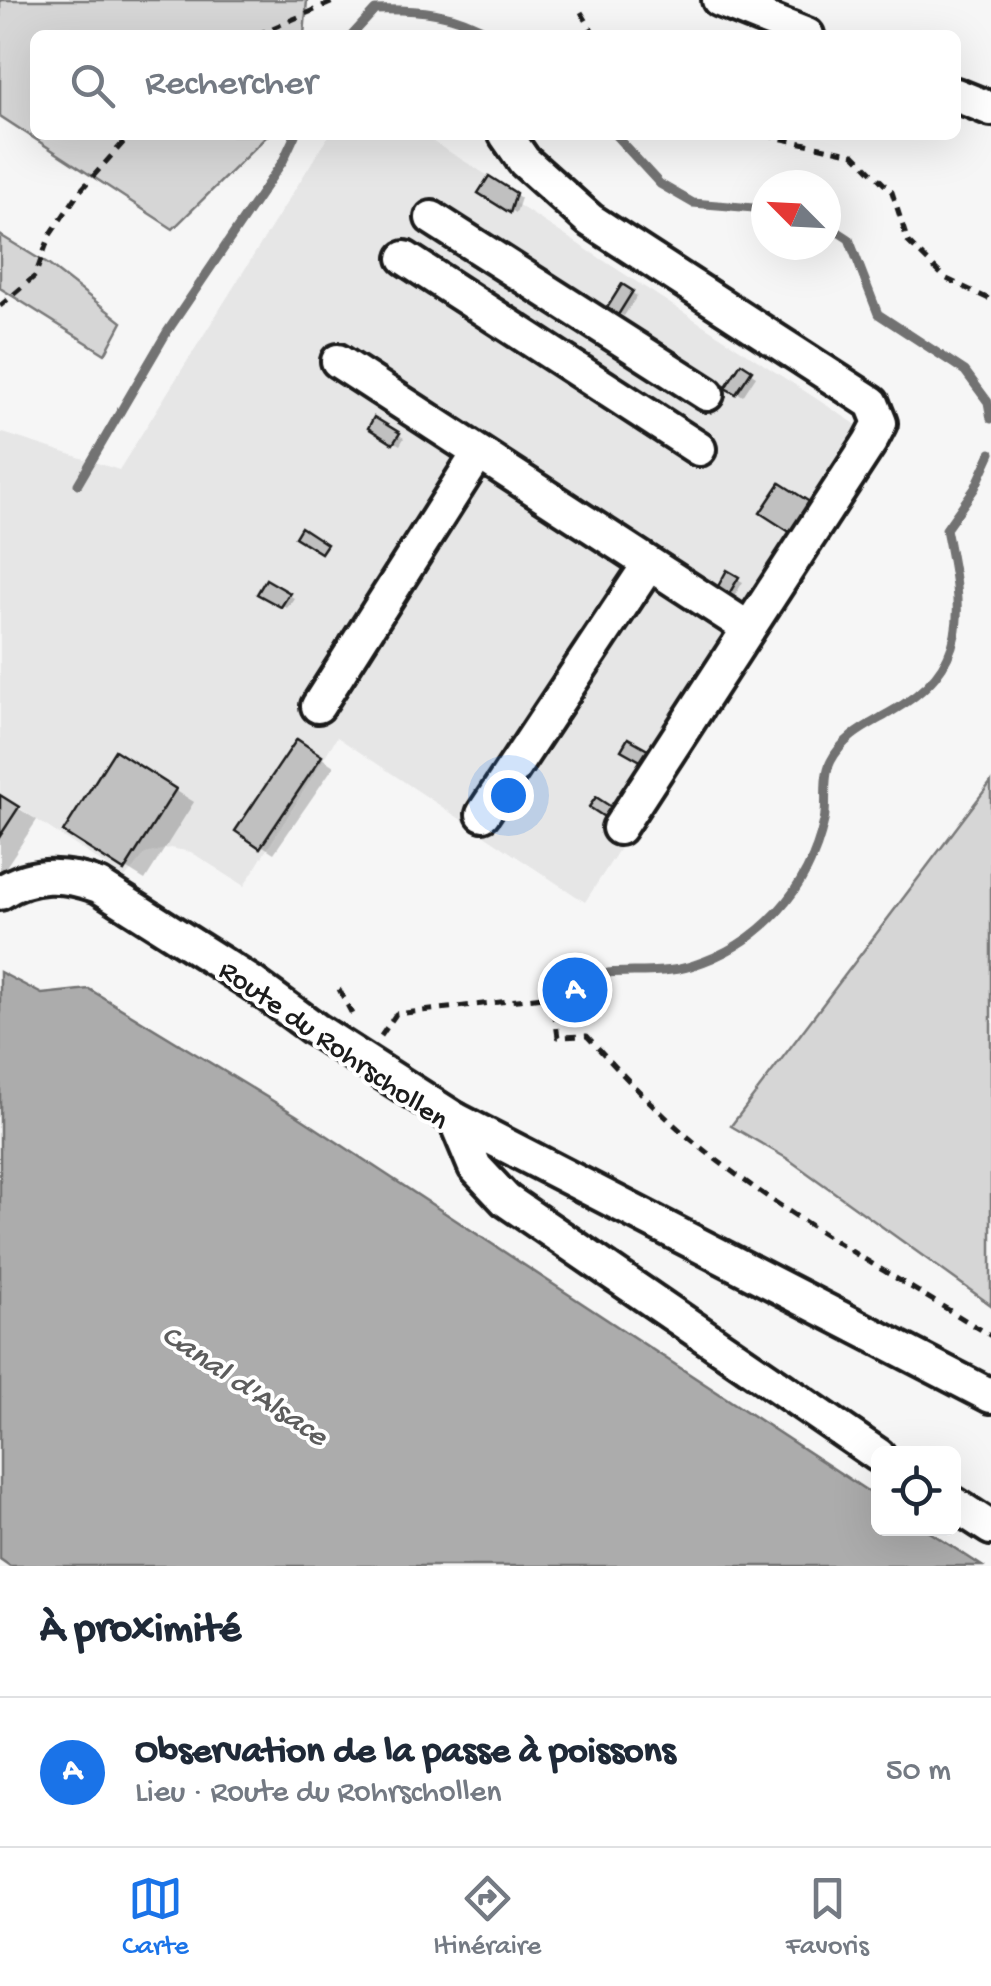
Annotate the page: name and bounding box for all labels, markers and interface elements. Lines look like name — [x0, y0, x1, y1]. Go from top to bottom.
search box — [30, 30, 961, 140]
icon: search — [65, 58, 120, 113]
text: Rechercher — [145, 63, 317, 107]
north arrow — [751, 170, 841, 260]
your location — [483, 770, 534, 821]
pin: A — [542, 952, 608, 1028]
street label: Route du Rohrschollen — [211, 954, 454, 1139]
water label: Canal d'Alsace — [153, 1318, 335, 1458]
map controls — [871, 1446, 961, 1536]
button: locate — [871, 1446, 961, 1536]
text: À proximité — [40, 1607, 241, 1656]
text: Observation de la passe à poissons — [135, 1731, 676, 1775]
text: A — [63, 1753, 82, 1791]
text: 50 m — [886, 1753, 951, 1791]
text: Lieu · Route du Rohrschollen — [135, 1775, 501, 1813]
tab: Carte — [122, 1871, 189, 1964]
tab: Itinéraire — [433, 1871, 541, 1964]
tab: Favoris — [786, 1871, 869, 1964]

